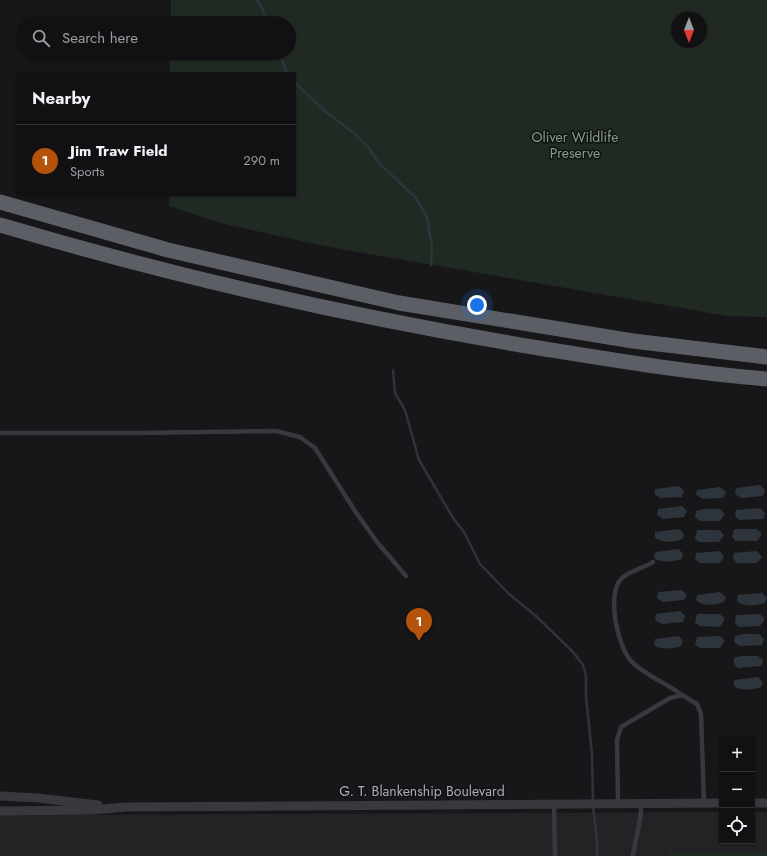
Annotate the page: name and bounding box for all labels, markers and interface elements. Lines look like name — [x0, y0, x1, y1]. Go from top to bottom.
north arrow — [671, 12, 707, 48]
search box — [16, 16, 296, 60]
icon: search — [30, 27, 52, 49]
text: Search here — [62, 27, 138, 49]
text: Nearby — [32, 86, 90, 110]
park label: Oliver Wildlife Preserve — [532, 127, 618, 163]
text: Jim Traw Field — [70, 140, 168, 162]
text: 1 — [42, 151, 48, 170]
text: 290 m — [243, 151, 280, 170]
text: Sports — [70, 162, 104, 181]
your location — [467, 295, 487, 315]
pin: 1 — [406, 608, 432, 641]
map controls — [719, 736, 755, 844]
button: + — [719, 736, 755, 772]
button: − — [719, 772, 755, 808]
street label: G. T. Blankenship Boulevard — [339, 781, 505, 801]
button: locate — [719, 808, 755, 844]

